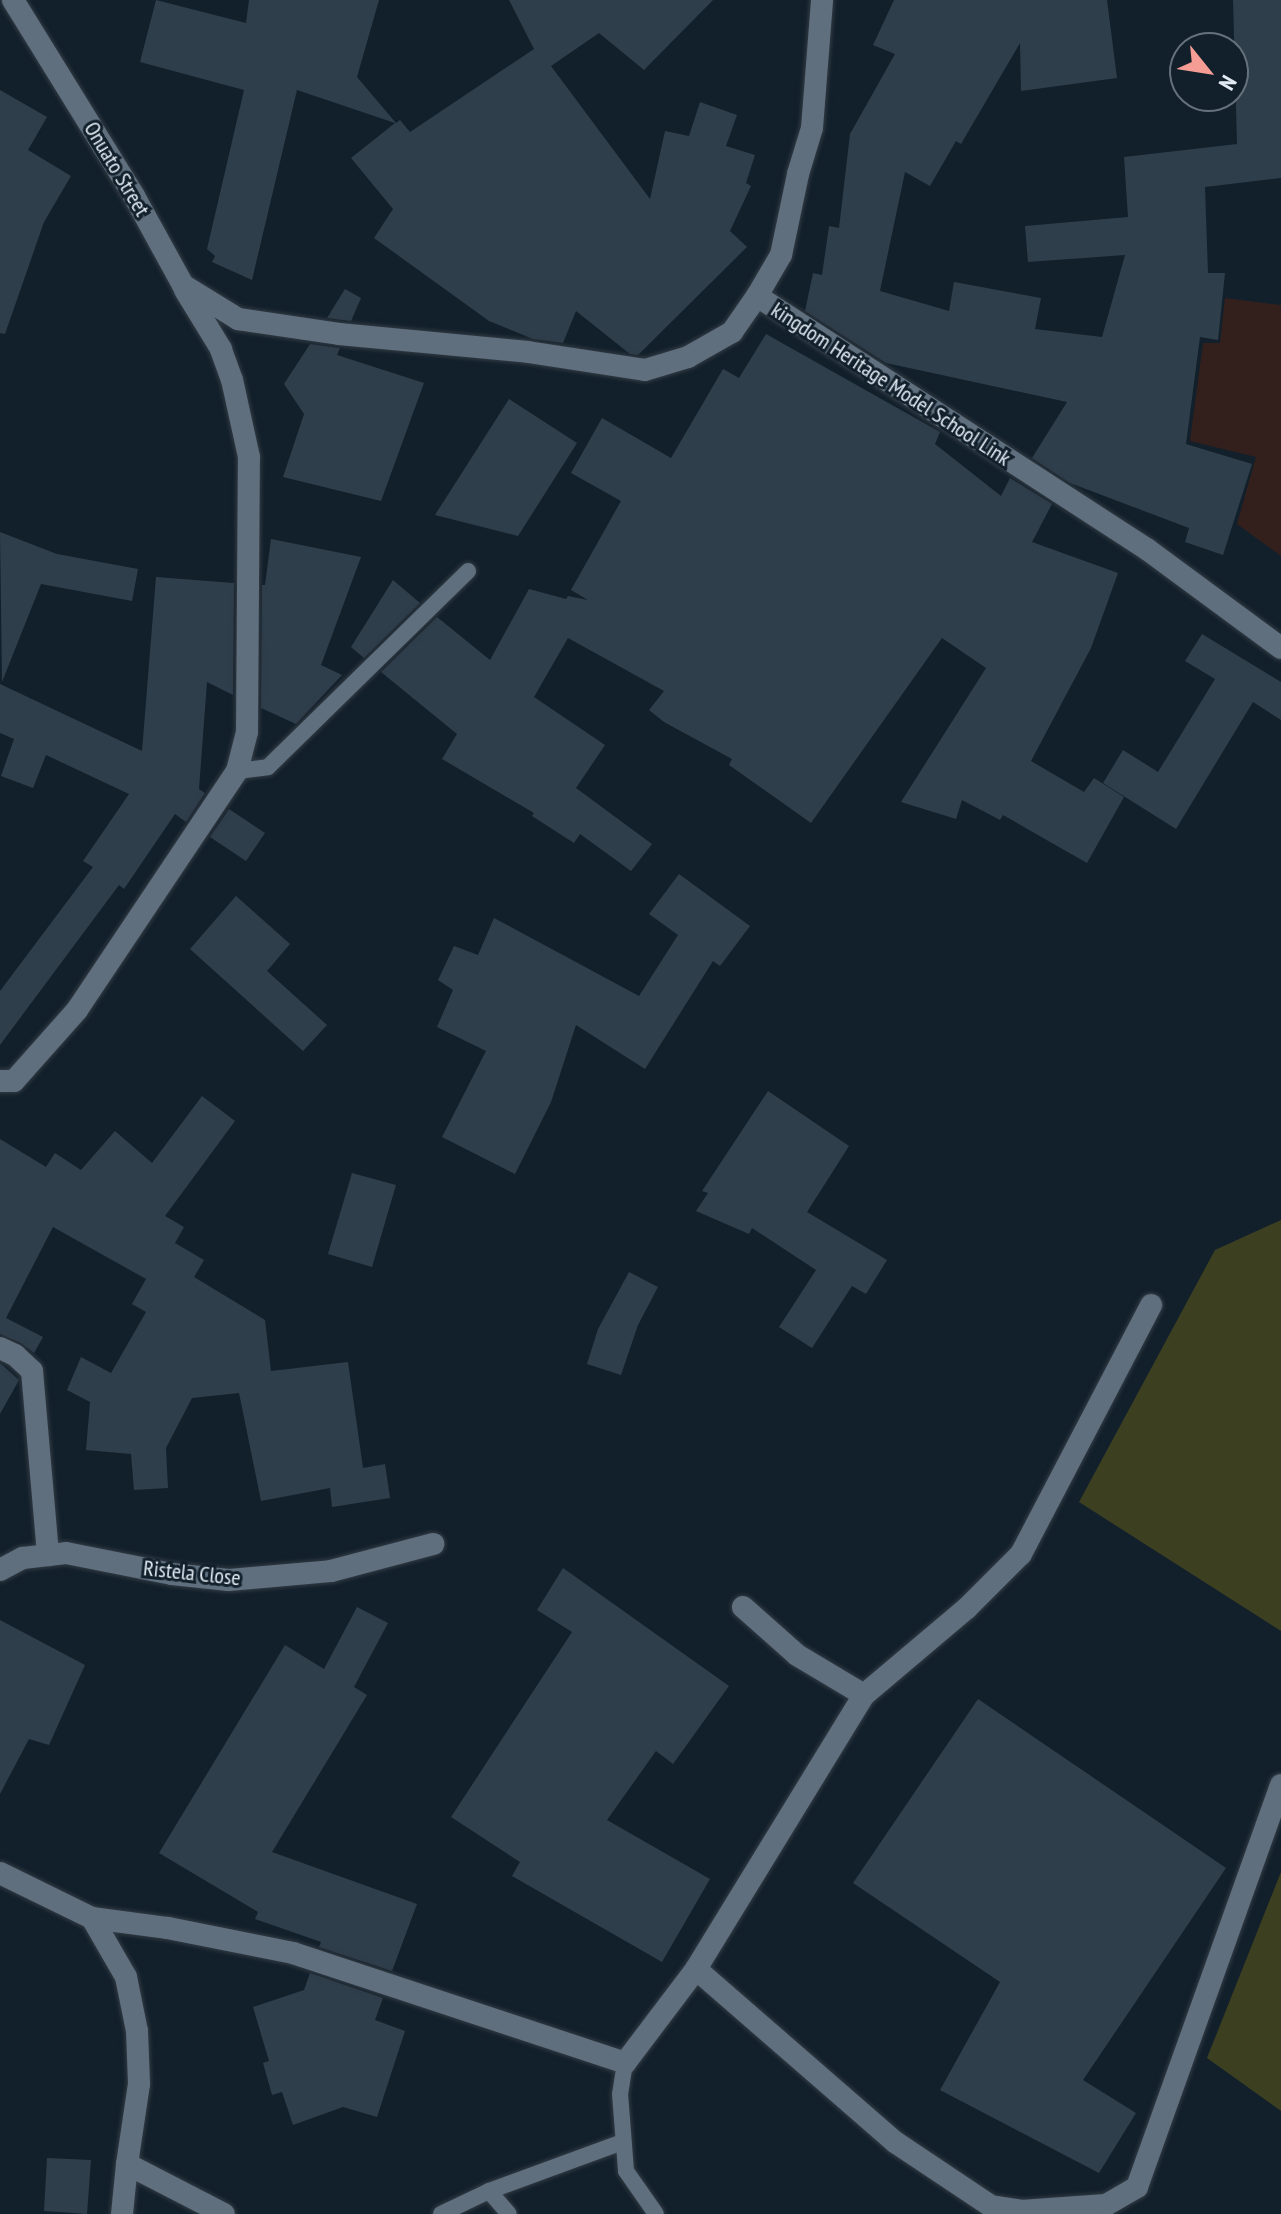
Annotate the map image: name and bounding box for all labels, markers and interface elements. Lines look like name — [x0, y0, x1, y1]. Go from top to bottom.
north arrow — [1169, 32, 1249, 112]
text: N — [1213, 71, 1243, 95]
street label: Onuato Street — [78, 117, 156, 221]
street label: kingdom Heritage Model School Link — [766, 297, 1016, 471]
street label: Ristela Close — [142, 1555, 242, 1591]

